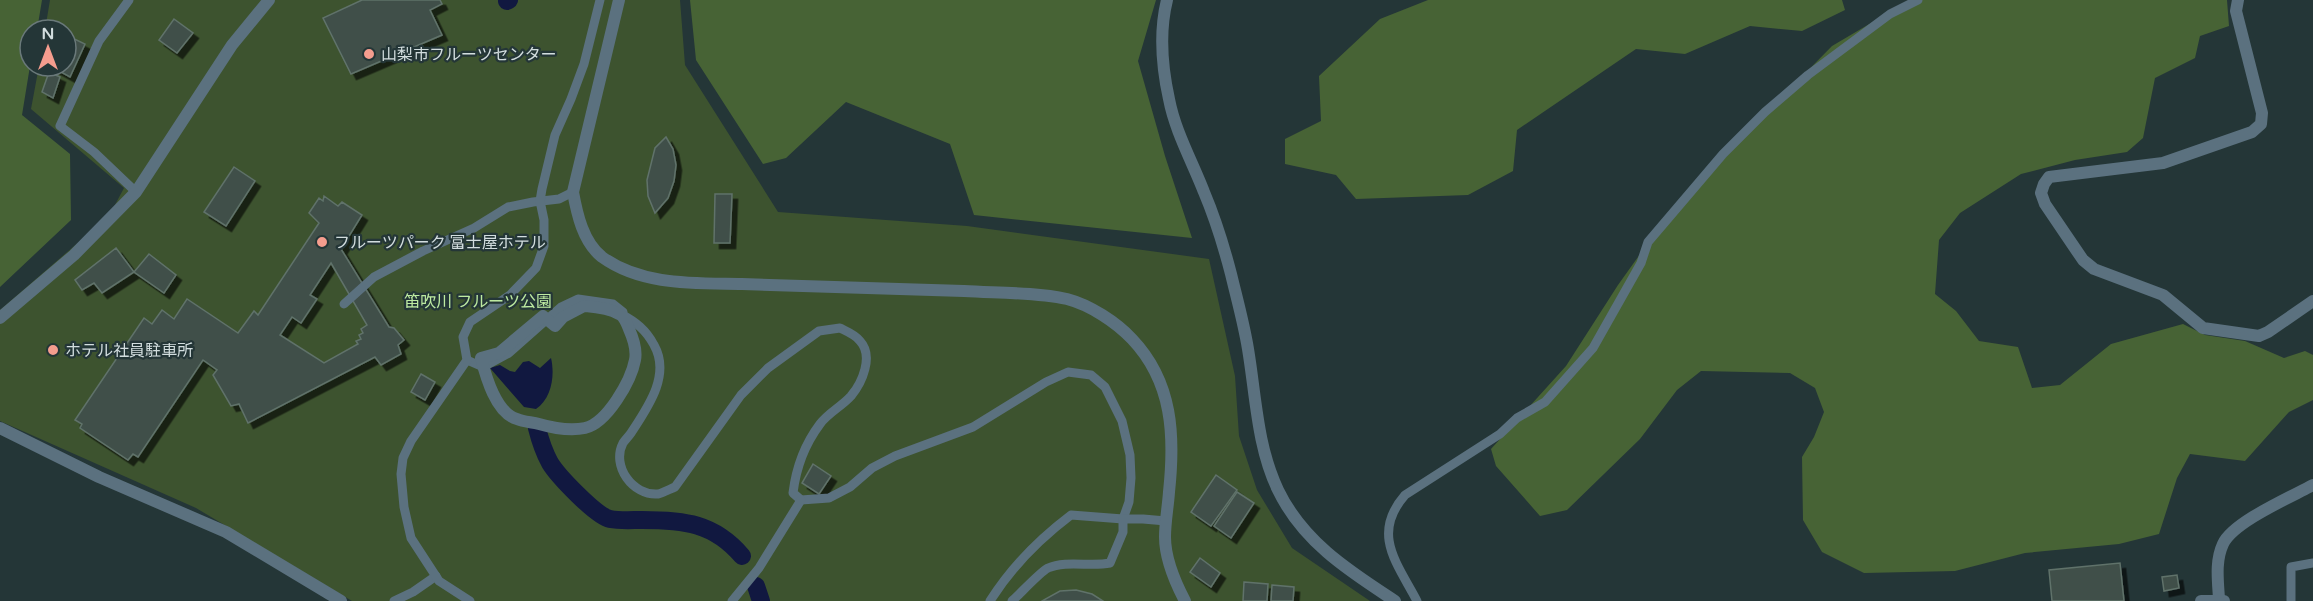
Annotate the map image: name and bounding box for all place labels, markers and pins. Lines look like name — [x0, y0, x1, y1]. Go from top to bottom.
place label: 山梨市フルーツセンター — [381, 45, 557, 65]
marker: 山梨市フルーツセンター — [362, 47, 376, 61]
place label: フルーツパーク 富士屋ホテル — [334, 233, 546, 253]
marker: フルーツパーク 富士屋ホテル — [315, 235, 329, 249]
place label: ホテル社員駐車所 — [65, 341, 193, 361]
marker: ホテル社員駐車所 — [46, 343, 60, 357]

